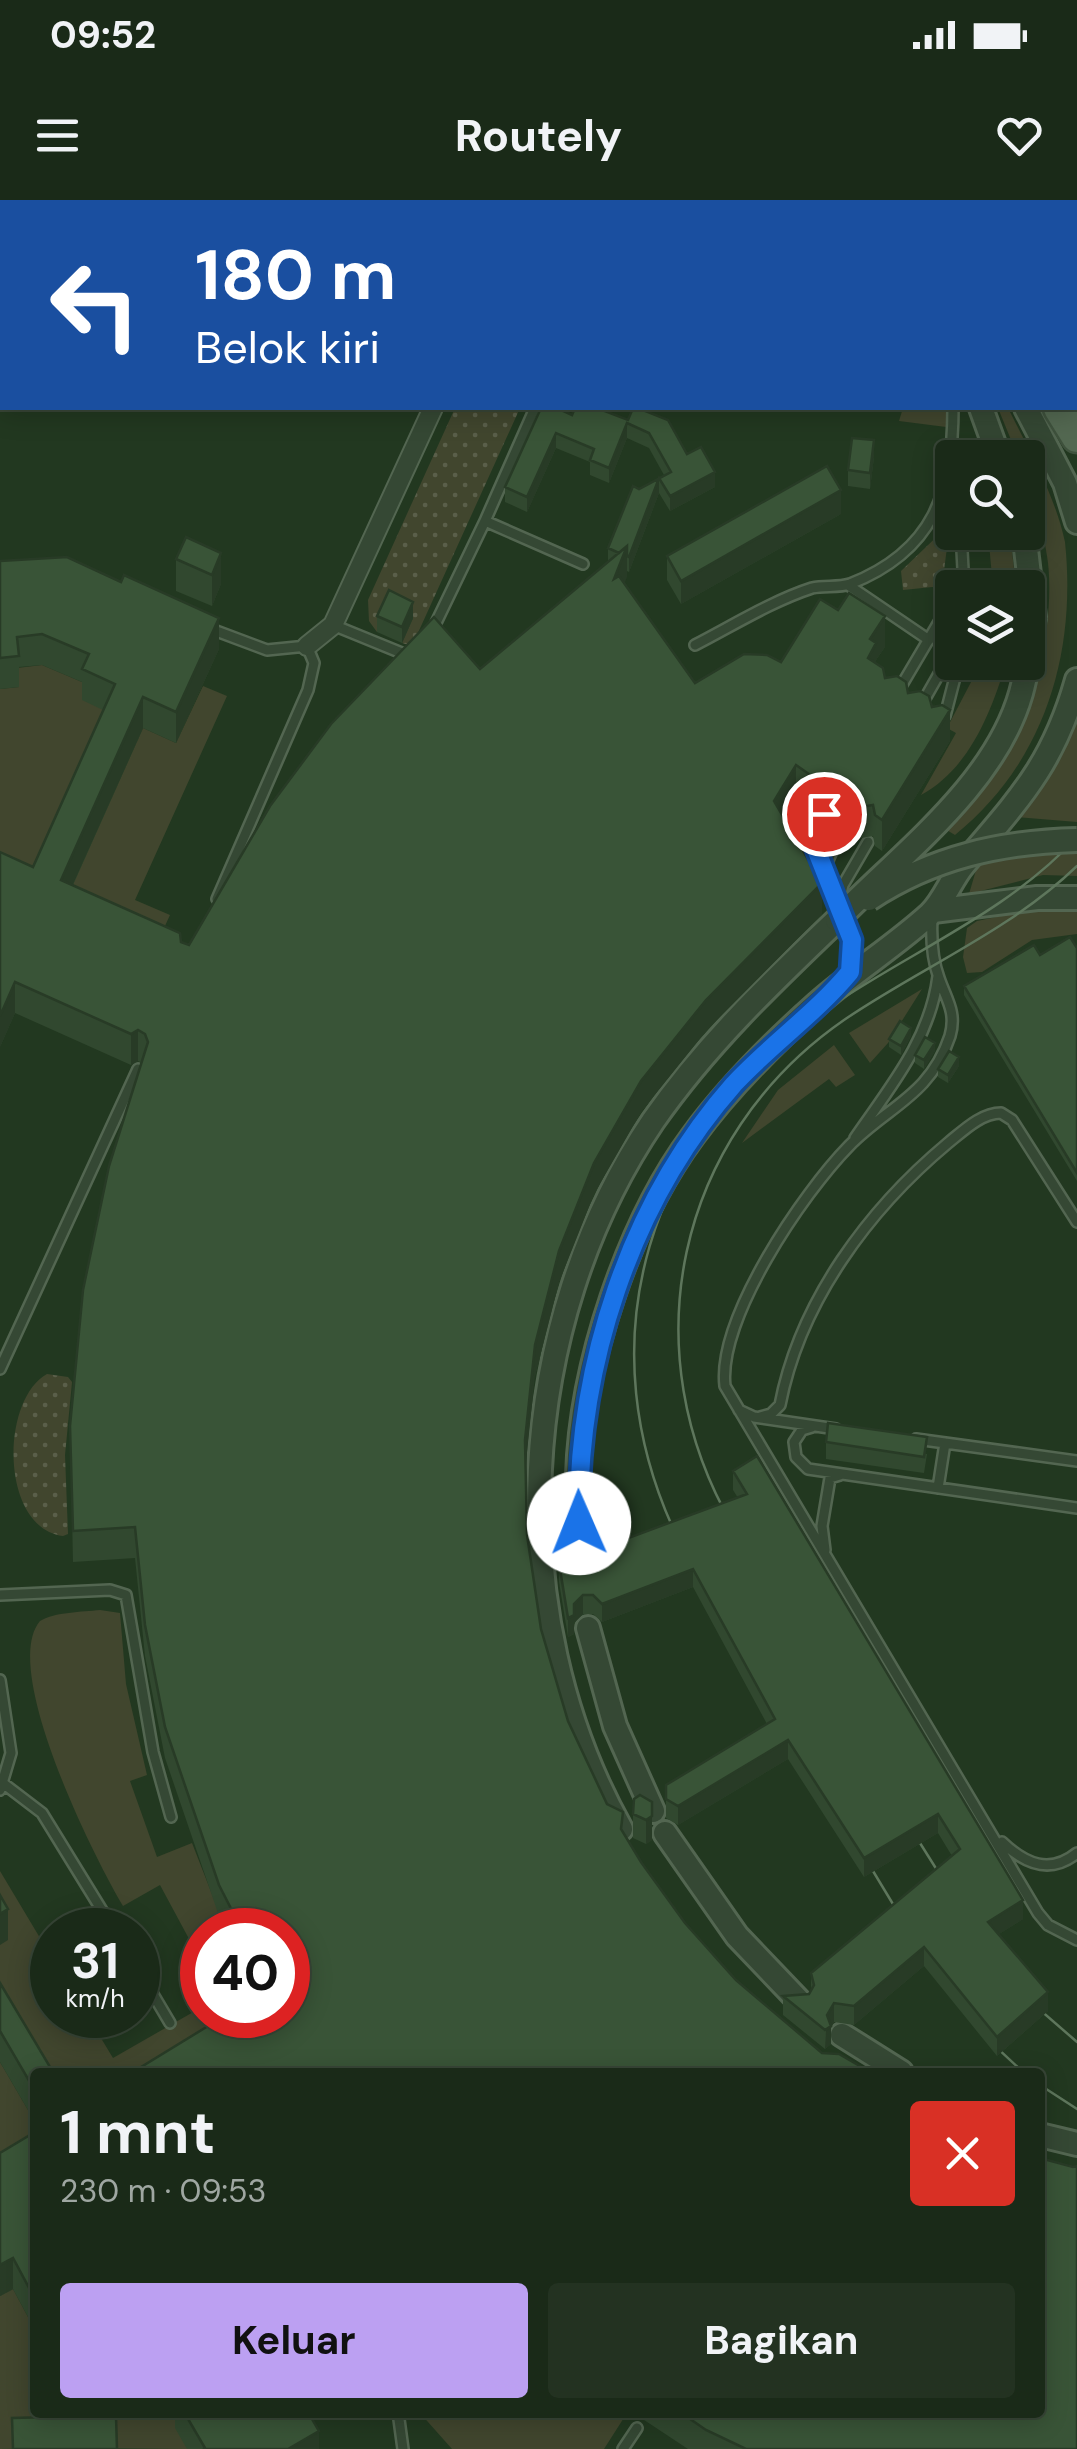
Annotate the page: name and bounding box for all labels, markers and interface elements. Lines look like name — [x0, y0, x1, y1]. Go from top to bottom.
text: 09:52 — [50, 10, 156, 60]
text: Routely — [455, 106, 622, 165]
icon: menu — [30, 108, 85, 163]
icon: heart — [992, 108, 1047, 163]
text: 180 m — [195, 230, 396, 321]
icon: left — [30, 240, 160, 370]
text: Belok kiri — [195, 318, 380, 377]
map controls — [935, 440, 1045, 680]
button: search — [935, 440, 1045, 550]
button: layers — [935, 570, 1045, 680]
pin — [782, 772, 867, 857]
icon: arrive — [797, 787, 852, 842]
position arrow — [527, 1471, 631, 1575]
speed limit sign: 40 — [180, 1908, 310, 2038]
text: 31 — [71, 1928, 119, 1994]
text: km/h — [65, 1982, 125, 2015]
text: 1 mnt — [60, 2093, 215, 2172]
button: close — [910, 2101, 1015, 2206]
text: 230 m · 09:53 — [60, 2170, 267, 2212]
button: Keluar — [60, 2283, 528, 2398]
button: Bagikan — [548, 2283, 1015, 2398]

